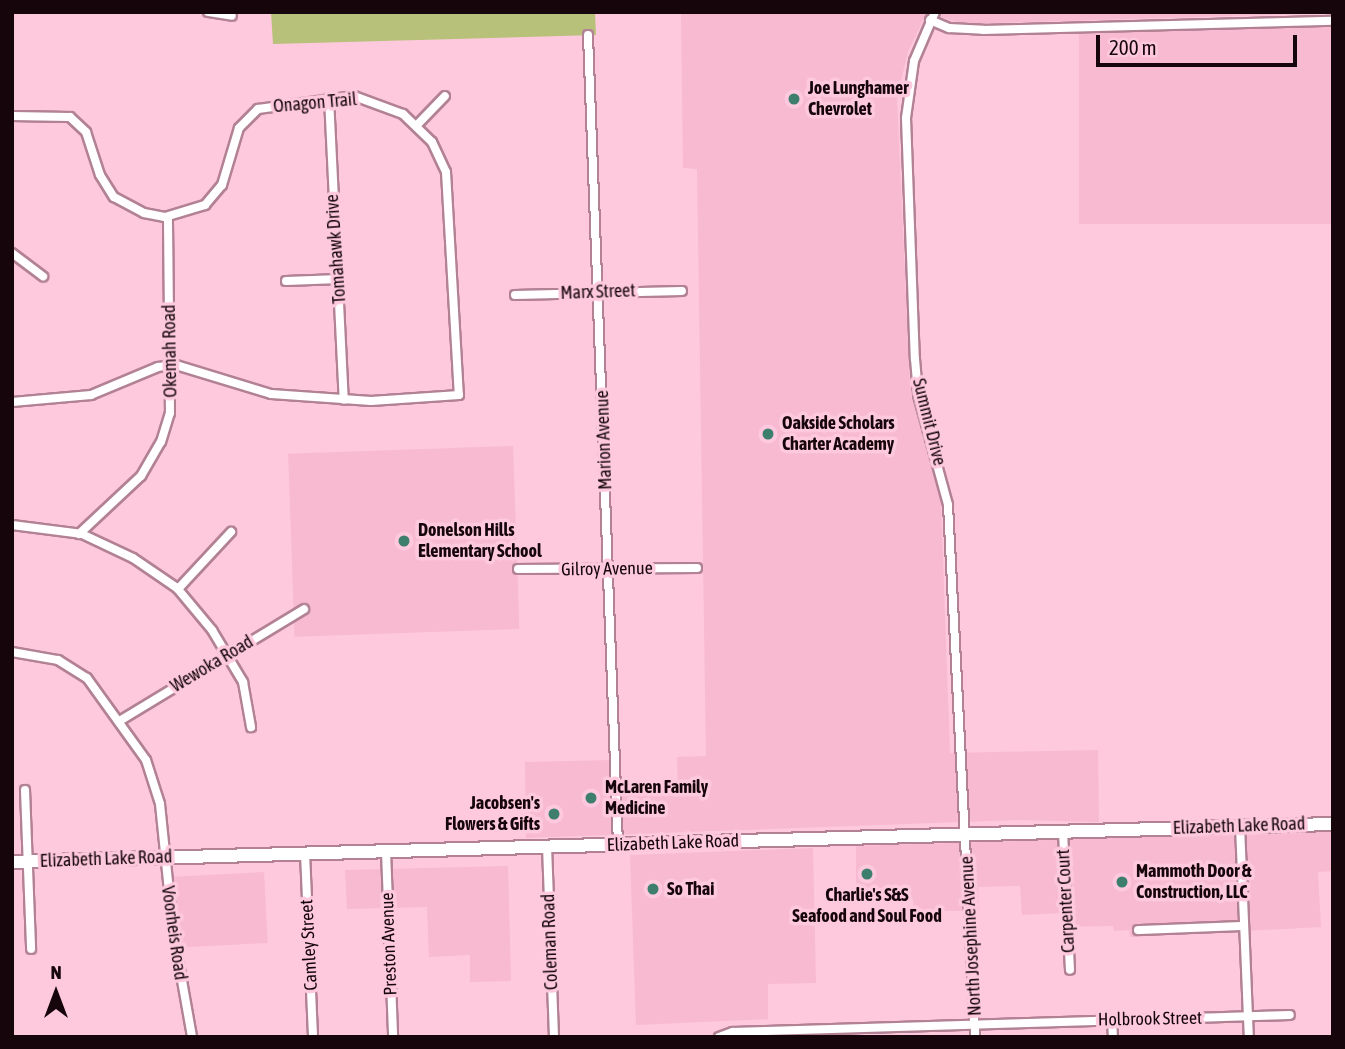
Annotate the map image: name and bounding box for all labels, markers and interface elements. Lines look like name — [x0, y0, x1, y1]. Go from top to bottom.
scale bar — [1100, 21, 1301, 65]
text: 200 m — [1109, 35, 1157, 59]
place label: Joe Lunghamer Chevrolet — [808, 78, 909, 120]
street label: Onagon Trail — [272, 89, 358, 117]
marker: Joe Lunghamer Chevrolet — [786, 91, 802, 107]
street label: Tomahawk Drive — [321, 193, 351, 305]
street label: Marx Street — [560, 280, 636, 304]
street label: Okemah Road — [158, 304, 182, 398]
street label: Summit Drive — [908, 376, 950, 468]
street label: Marion Avenue — [591, 390, 617, 490]
place label: Oakside Scholars Charter Academy — [782, 413, 895, 456]
marker: Oakside Scholars Charter Academy — [760, 426, 776, 442]
place label: Donelson Hills Elementary School — [418, 520, 542, 562]
marker: Donelson Hills Elementary School — [396, 533, 412, 549]
street label: Gilroy Avenue — [561, 557, 653, 581]
street label: Wewoka Road — [167, 631, 257, 697]
place label: McLaren Family Medicine — [605, 777, 708, 820]
marker: McLaren Family Medicine — [583, 790, 599, 806]
place label: Jacobsen's Flowers & Gifts — [445, 793, 540, 836]
marker: Jacobsen's Flowers & Gifts — [546, 806, 562, 822]
street label: Elizabeth Lake Road — [1172, 813, 1306, 839]
street label: Elizabeth Lake Road — [606, 830, 740, 856]
street label: Elizabeth Lake Road — [39, 846, 173, 872]
street label: Carpenter Court — [1053, 849, 1079, 953]
street label: North Josephine Avenue — [956, 856, 986, 1016]
place label: Mammoth Door & Construction, LLC — [1136, 861, 1251, 903]
marker: Charlie's S&S Seafood and Soul Food — [859, 866, 875, 882]
marker: Mammoth Door & Construction, LLC — [1114, 874, 1130, 890]
place label: So Thai — [667, 878, 714, 900]
marker: So Thai — [645, 881, 661, 897]
street label: Voorheis Road — [157, 885, 191, 981]
place label: Charlie's S&S Seafood and Soul Food — [792, 885, 942, 928]
street label: Preston Avenue — [376, 892, 402, 996]
street label: Coleman Road — [538, 894, 562, 990]
street label: Camley Street — [296, 899, 322, 991]
north arrow — [21, 958, 91, 1028]
text: N — [50, 961, 62, 983]
street label: Holbrook Street — [1098, 1007, 1202, 1031]

